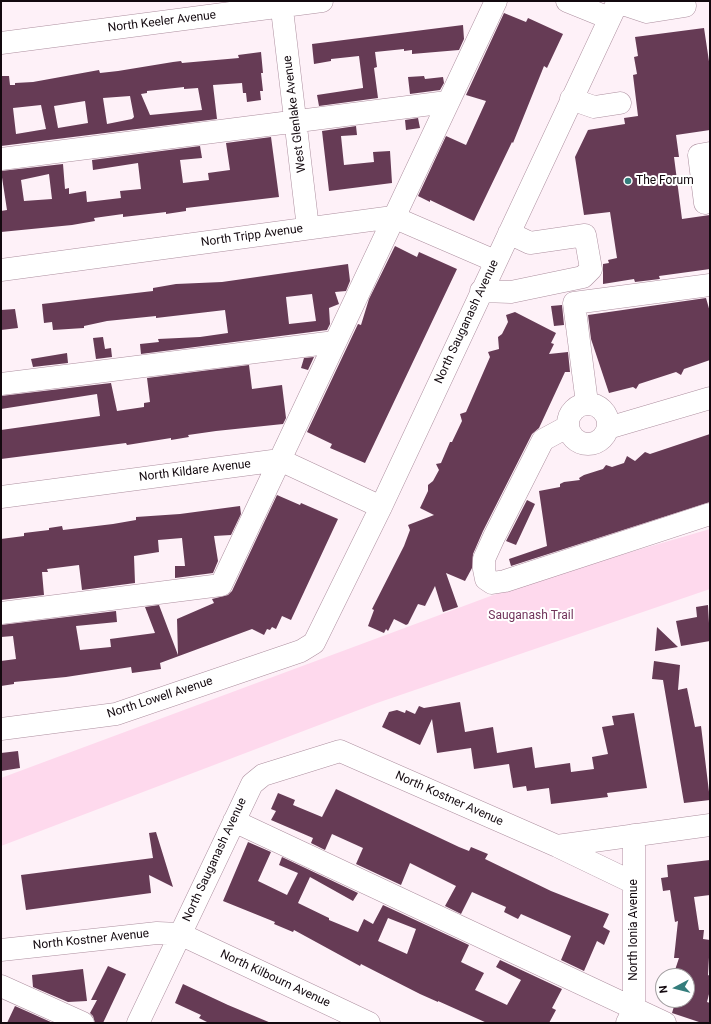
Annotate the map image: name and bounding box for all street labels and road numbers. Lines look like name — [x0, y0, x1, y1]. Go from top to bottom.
street label: North Keeler Avenue — [107, 8, 217, 36]
street label: West Glenlake Avenue — [281, 55, 309, 173]
street label: North Tripp Avenue — [200, 222, 304, 250]
street label: North Sauganash Avenue — [432, 258, 502, 386]
street label: North Kildare Avenue — [138, 457, 252, 485]
street label: North Lowell Avenue — [105, 674, 215, 722]
street label: North Kostner Avenue — [393, 769, 505, 829]
street label: North Sauganash Avenue — [180, 796, 250, 924]
street label: North Ionia Avenue — [627, 879, 641, 981]
street label: North Kostner Avenue — [32, 927, 150, 953]
street label: North Kilbourn Avenue — [218, 947, 332, 1011]

